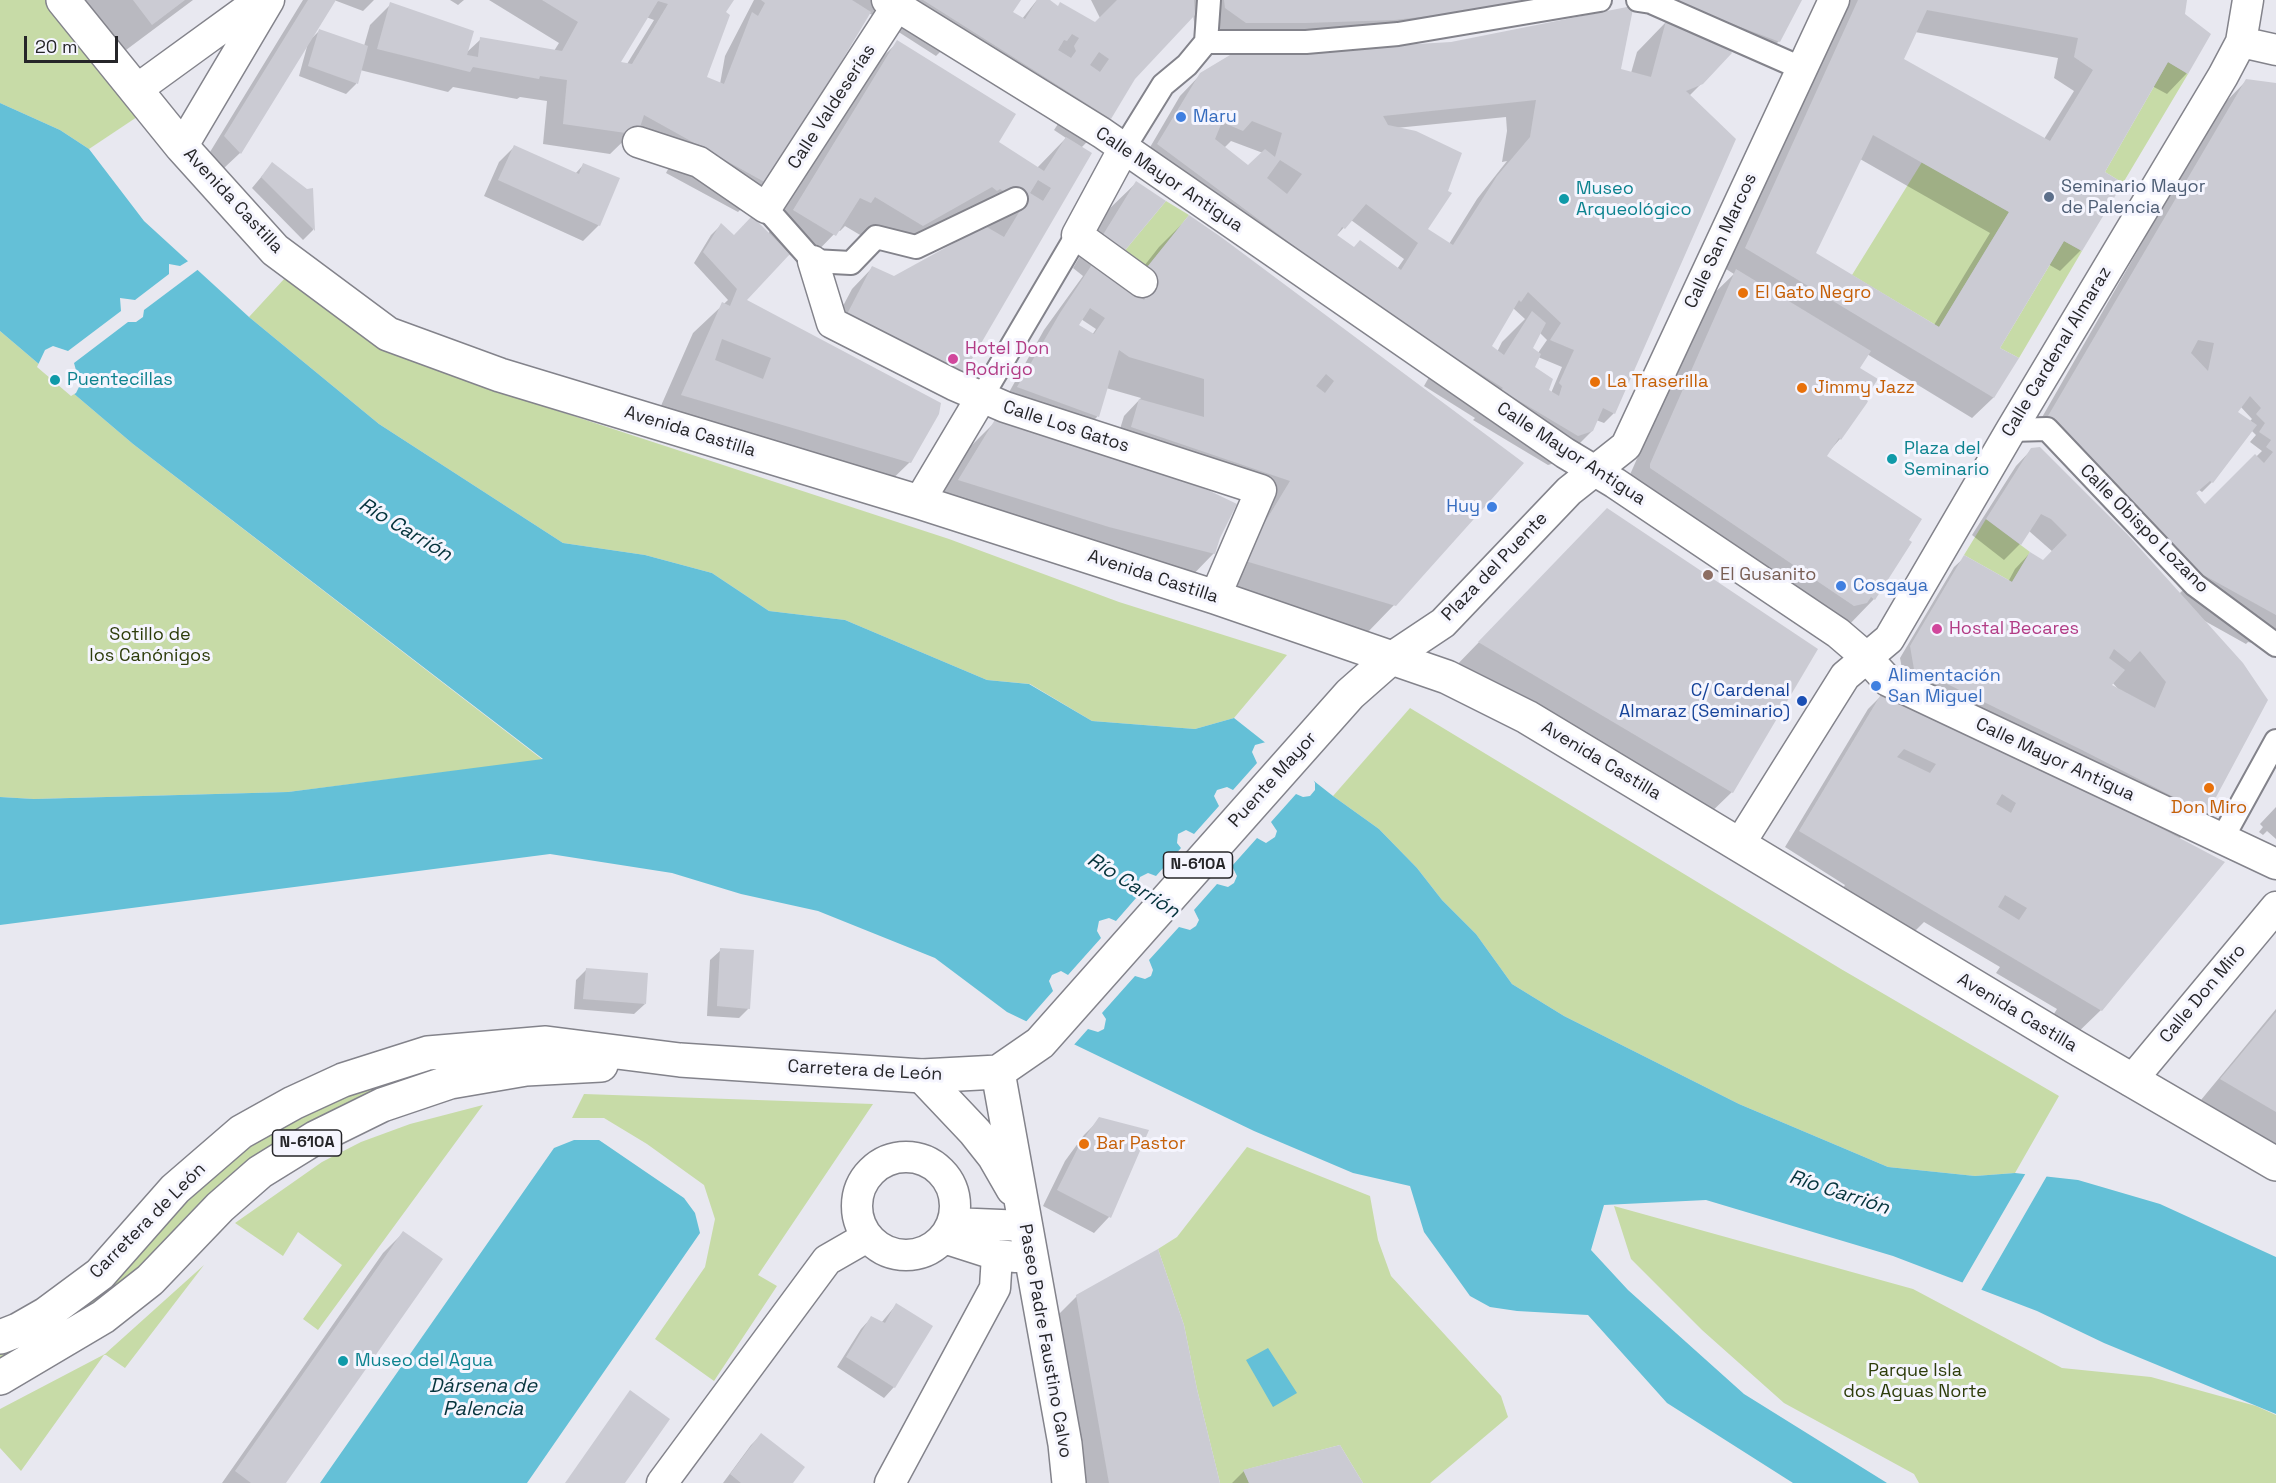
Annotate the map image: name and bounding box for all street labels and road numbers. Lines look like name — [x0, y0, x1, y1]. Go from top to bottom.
street label: Calle Valdeserías — [784, 40, 880, 174]
street label: Calle Mayor Antigua — [1091, 123, 1247, 237]
street label: Avenida Castilla — [179, 144, 287, 258]
street label: Calle San Marcos — [1680, 170, 1762, 312]
street label: Calle Cardenal Almaraz — [1998, 263, 2116, 441]
street label: Calle Los Gatos — [1000, 396, 1132, 458]
street label: Calle Mayor Antigua — [1493, 398, 1649, 510]
street label: Avenida Castilla — [622, 402, 758, 462]
street label: Calle Obispo Lozano — [2075, 460, 2213, 598]
street label: Plaza del Puente — [1438, 508, 1552, 626]
street label: Avenida Castilla — [1085, 546, 1221, 608]
street label: Calle Mayor Antigua — [1972, 714, 2138, 806]
street label: Avenida Castilla — [1537, 717, 1665, 805]
street label: Puente Mayor — [1224, 728, 1322, 832]
road number: N-610A — [1164, 852, 1232, 878]
street label: Calle Don Miro — [2155, 940, 2251, 1048]
street label: Avenida Castilla — [1953, 969, 2081, 1057]
street label: Carretera de León — [787, 1056, 943, 1086]
road number: N-610A — [272, 1130, 342, 1156]
street label: Carretera de León — [86, 1159, 210, 1283]
street label: Paseo Padre Faustino Calvo — [1014, 1222, 1076, 1460]

